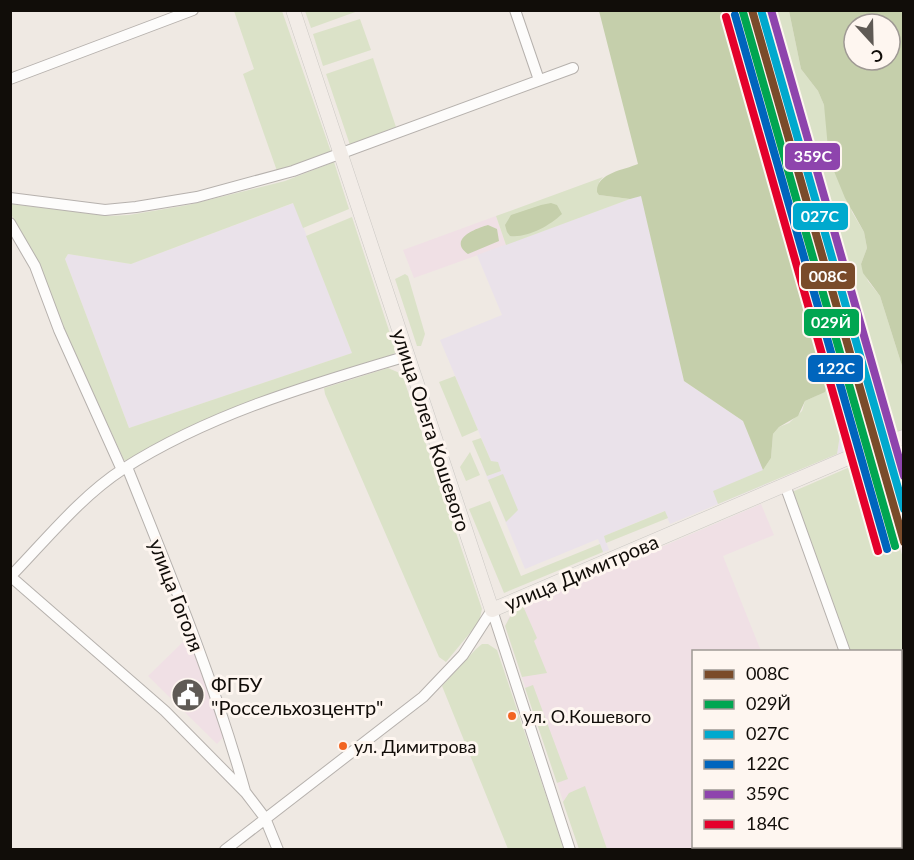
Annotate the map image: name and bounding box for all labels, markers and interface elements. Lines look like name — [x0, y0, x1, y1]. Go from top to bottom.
north arrow — [842, 12, 902, 72]
text: С — [869, 46, 886, 67]
line badge: 359С — [784, 142, 841, 171]
text: 359С — [794, 146, 833, 165]
line badge: 027С — [792, 202, 849, 231]
text: 027С — [801, 206, 840, 225]
line badge: 008С — [800, 262, 856, 290]
text: 008С — [809, 266, 848, 285]
line badge: 029Й — [803, 308, 860, 337]
text: 029Й — [811, 312, 851, 331]
street label: улица Олега Кошевого — [388, 326, 476, 534]
line badge: 122С — [807, 354, 864, 383]
text: 122С — [817, 358, 856, 377]
street label: улица Димитрова — [500, 529, 662, 615]
street label: улица Гоголя — [145, 535, 209, 655]
legend — [692, 650, 902, 848]
text: 008С — [746, 662, 789, 684]
place label: ФГБУ "Россельхозцентр" — [211, 672, 383, 719]
public building icon: ФГБУ "Россельхозцентр" — [170, 677, 206, 713]
text: 029Й — [746, 692, 791, 714]
place label: ул. О.Кошевого — [523, 705, 651, 727]
marker: ул. О.Кошевого — [506, 710, 518, 722]
text: 027С — [746, 722, 789, 744]
place label: ул. Димитрова — [354, 735, 477, 757]
marker: ул. Димитрова — [337, 740, 349, 752]
text: 122С — [746, 752, 789, 774]
text: 359С — [746, 782, 789, 804]
text: 184С — [746, 812, 789, 834]

